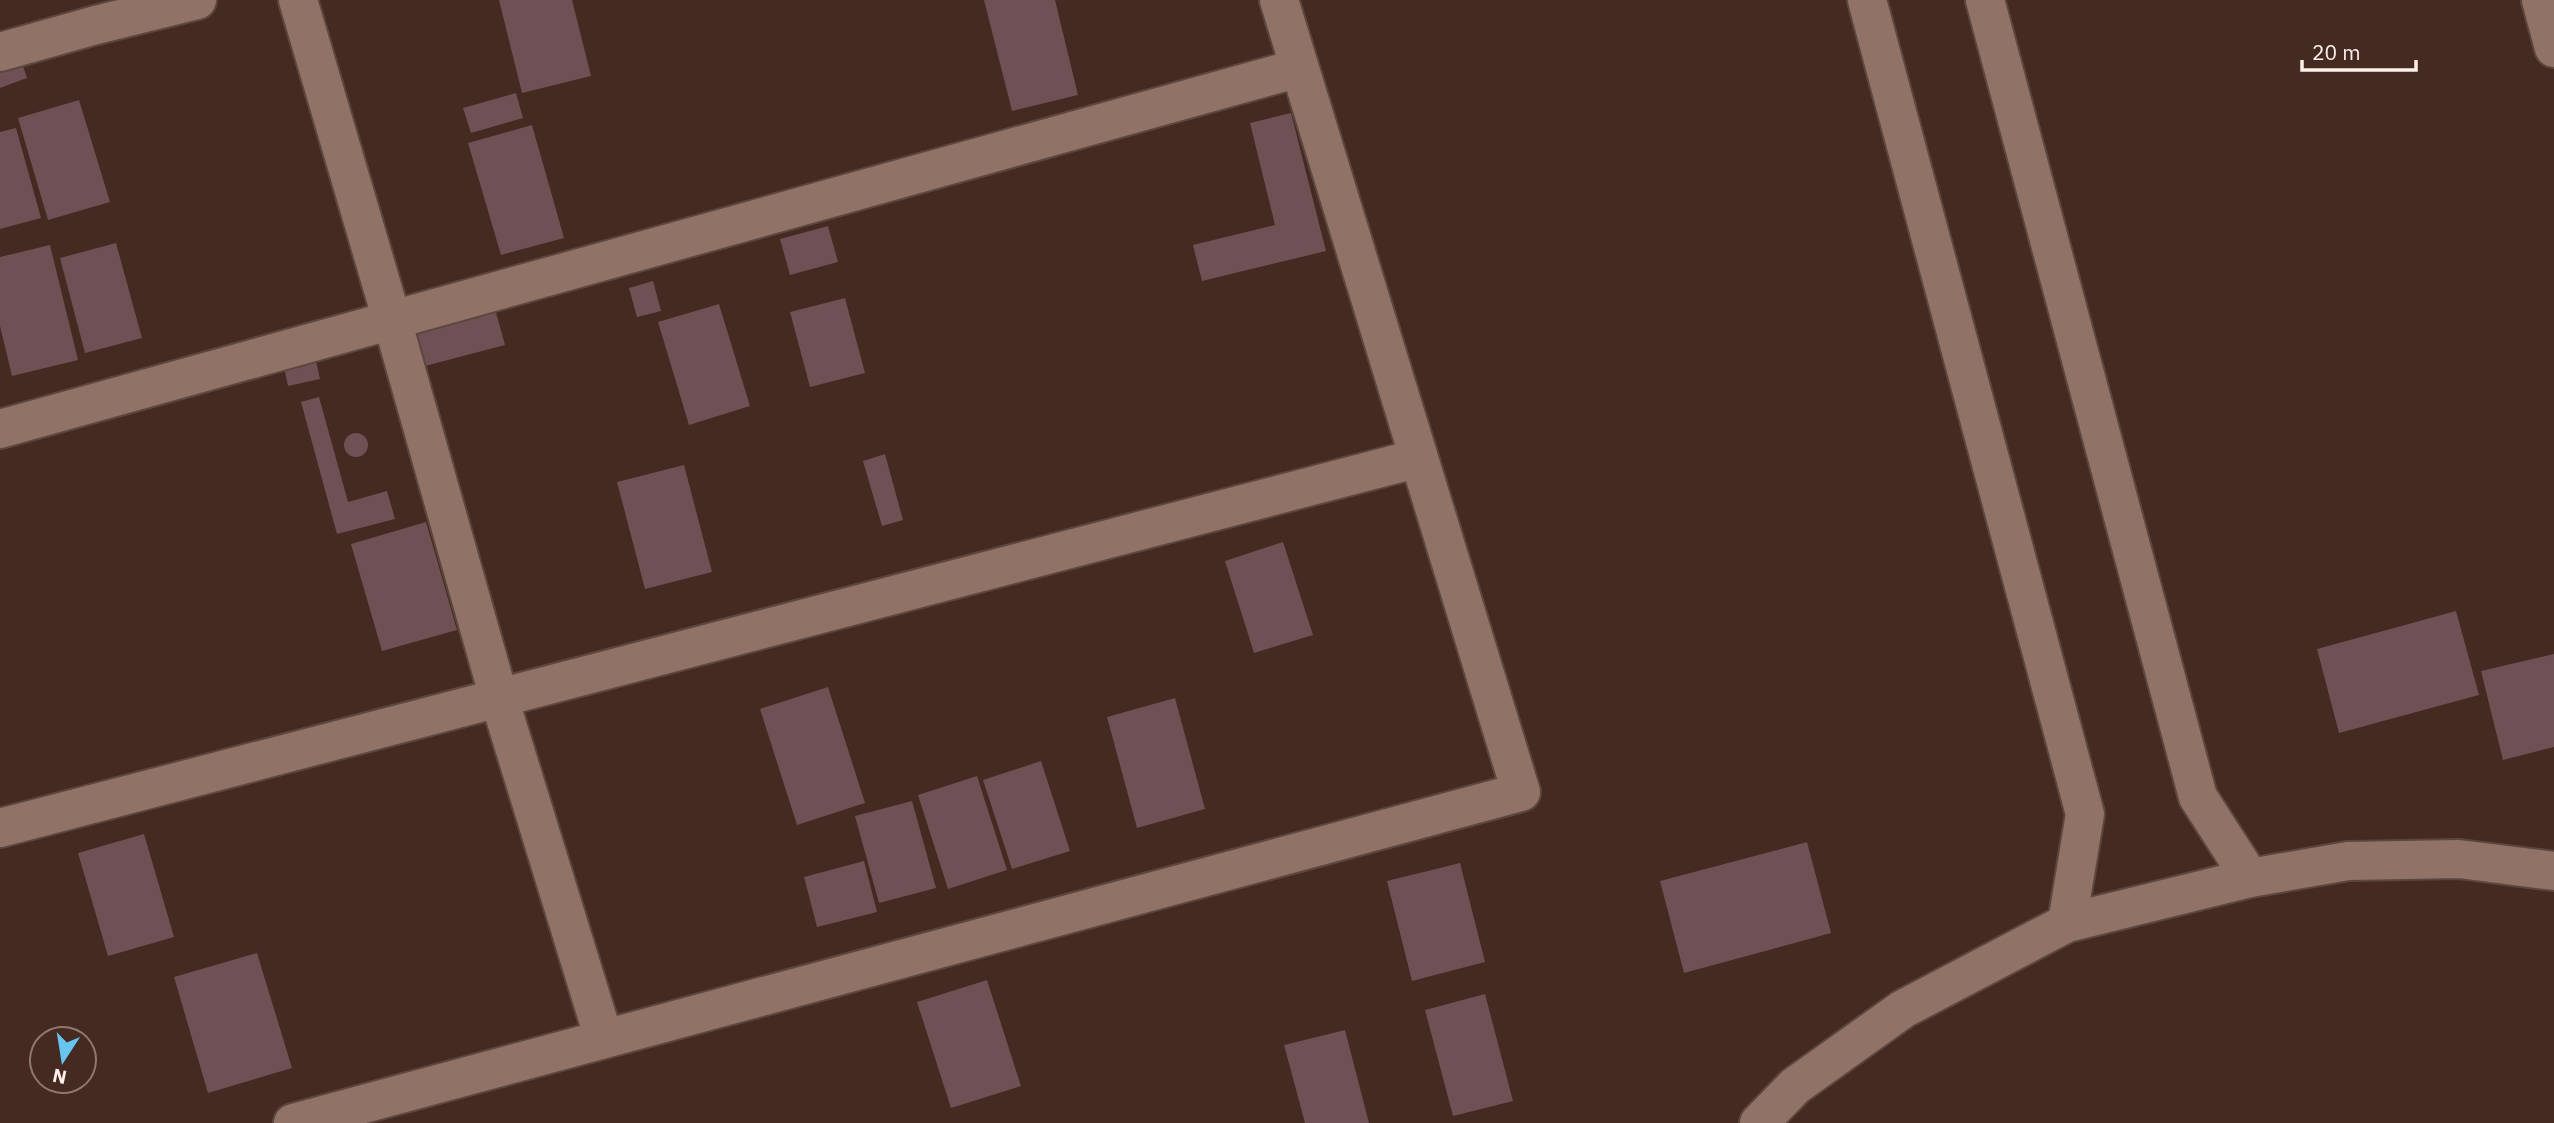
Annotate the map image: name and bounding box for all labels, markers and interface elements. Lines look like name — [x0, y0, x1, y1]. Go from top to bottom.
scale bar — [2302, 28, 2416, 72]
text: 20 m — [2312, 38, 2361, 66]
north arrow — [28, 1025, 98, 1095]
text: N — [50, 1063, 69, 1090]

